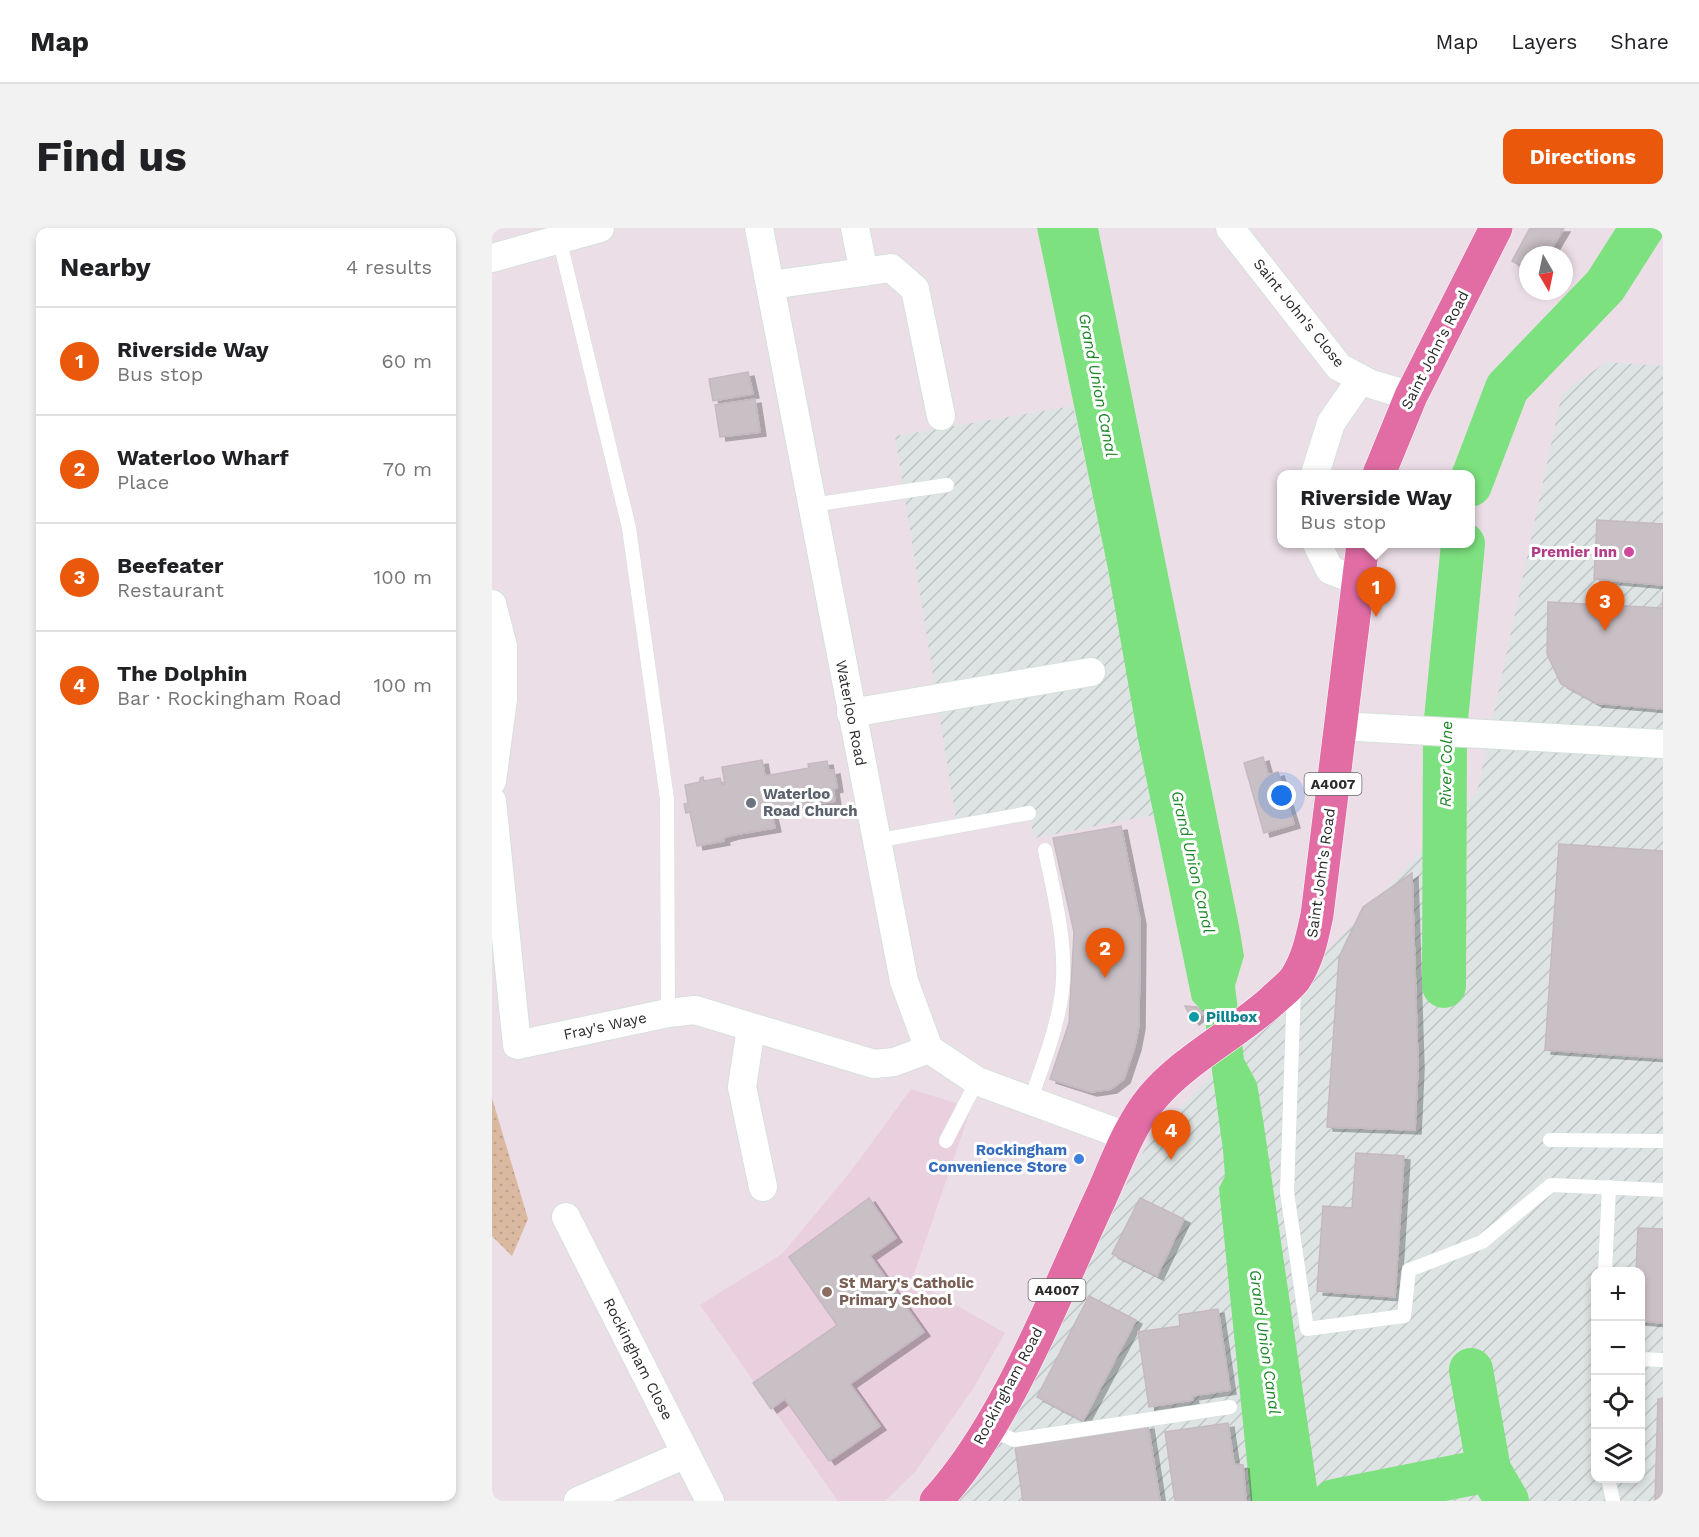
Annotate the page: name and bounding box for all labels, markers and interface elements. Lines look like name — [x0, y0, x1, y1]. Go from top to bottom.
text: Map — [30, 25, 89, 58]
text: Map — [1435, 29, 1478, 54]
text: Layers — [1511, 29, 1577, 54]
text: Share — [1610, 29, 1669, 54]
button: Directions — [1503, 129, 1663, 184]
text: Find us — [36, 132, 187, 181]
north arrow — [1519, 246, 1573, 300]
text: Nearby — [60, 252, 151, 282]
text: 4 results — [346, 255, 432, 279]
street label: Saint John's Close — [1250, 255, 1348, 371]
street label: Saint John's Road — [1397, 288, 1473, 412]
water label: Grand Union Canal — [1075, 312, 1121, 459]
text: Riverside Way — [117, 337, 269, 362]
text: 1 — [75, 349, 84, 373]
text: 60 m — [382, 349, 432, 373]
text: Bus stop — [117, 362, 203, 386]
text: Waterloo Wharf — [117, 445, 289, 470]
text: 2 — [74, 457, 85, 481]
text: 70 m — [383, 457, 432, 481]
text: Place — [117, 470, 169, 494]
popup — [1277, 470, 1475, 548]
text: Riverside Way — [1300, 485, 1452, 510]
text: Bus stop — [1300, 510, 1386, 534]
place label: Premier Inn — [1531, 543, 1617, 561]
marker: Premier Inn — [1622, 545, 1636, 559]
text: Beefeater — [117, 553, 223, 578]
text: 3 — [74, 565, 85, 589]
text: 100 m — [373, 565, 432, 589]
pin: 1 — [1356, 568, 1396, 617]
text: Restaurant — [117, 578, 224, 602]
pin: 3 — [1586, 582, 1624, 631]
street label: Waterloo Road — [832, 659, 870, 767]
text: The Dolphin — [117, 661, 248, 686]
text: 4 — [73, 673, 86, 697]
text: 100 m — [373, 673, 432, 697]
text: Bar · Rockingham Road — [117, 686, 341, 710]
water label: River Colne — [1436, 721, 1456, 807]
road number: A4007 — [1304, 773, 1362, 795]
your location — [1267, 781, 1296, 810]
place label: Waterloo Road Church — [763, 785, 857, 820]
water label: Grand Union Canal — [1167, 789, 1219, 935]
marker: Waterloo Road Church — [744, 796, 758, 810]
street label: Saint John's Road — [1303, 807, 1339, 939]
pin: 2 — [1086, 928, 1124, 978]
street label: Fray's Waye — [562, 1008, 648, 1044]
place label: Pillbox — [1206, 1008, 1257, 1026]
marker: Pillbox — [1187, 1010, 1201, 1024]
pin: 4 — [1152, 1110, 1190, 1160]
place label: Rockingham Convenience Store — [928, 1141, 1067, 1176]
marker: Rockingham Convenience Store — [1072, 1152, 1086, 1166]
map controls — [1591, 1267, 1645, 1483]
button: + — [1591, 1267, 1645, 1321]
water label: Grand Union Canal — [1245, 1268, 1285, 1416]
place label: St Mary's Catholic Primary School — [839, 1274, 975, 1309]
road number: A4007 — [1028, 1279, 1086, 1301]
marker: St Mary's Catholic Primary School — [820, 1285, 834, 1299]
street label: Rockingham Close — [599, 1295, 677, 1423]
button: − — [1591, 1321, 1645, 1375]
street label: Rockingham Road — [969, 1324, 1047, 1448]
button: locate — [1591, 1375, 1645, 1429]
button: layers — [1591, 1429, 1645, 1483]

